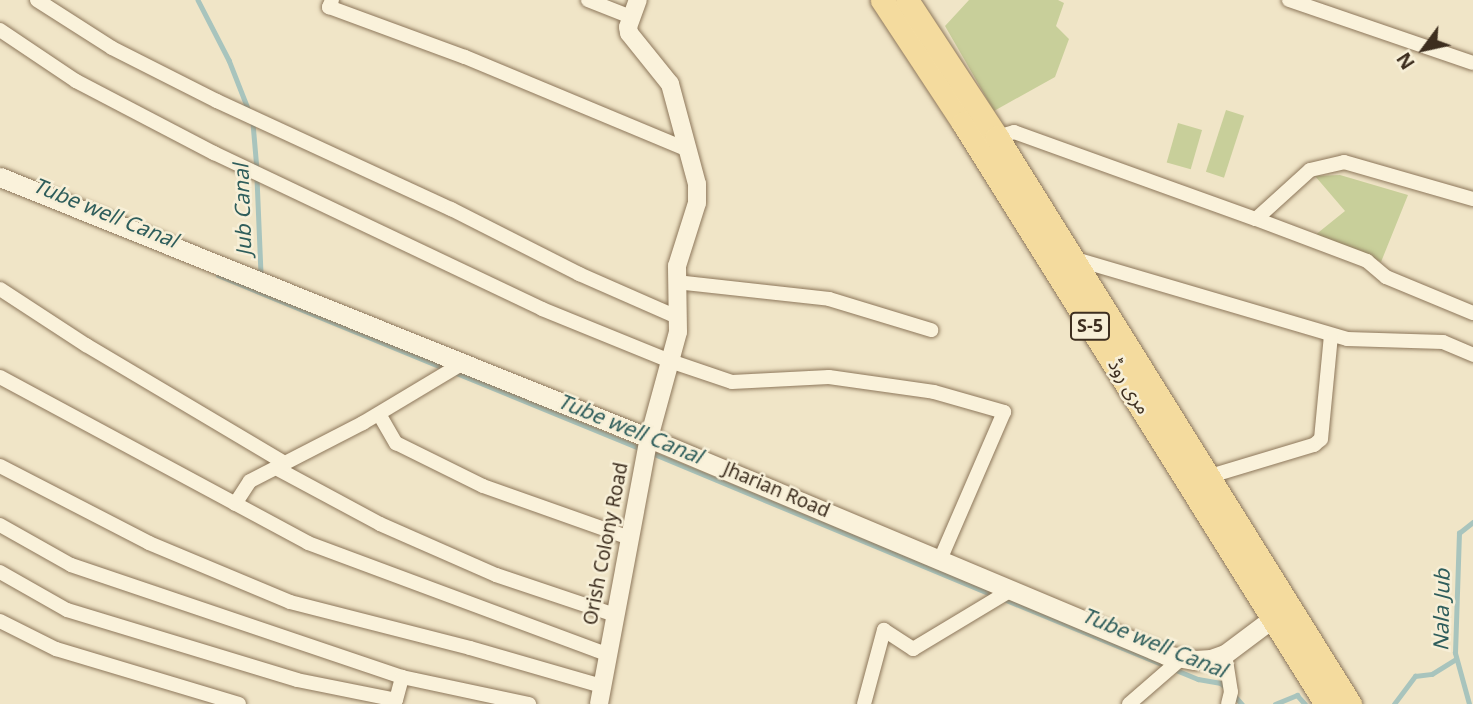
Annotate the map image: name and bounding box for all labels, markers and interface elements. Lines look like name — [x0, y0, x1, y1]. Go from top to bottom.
north arrow — [1389, 14, 1459, 84]
text: N — [1385, 43, 1427, 78]
water label: Jub Canal — [229, 163, 257, 257]
water label: Tube well Canal — [29, 173, 181, 253]
road number: S-5 — [1069, 312, 1111, 340]
street label: مری روڈ — [1102, 355, 1154, 419]
water label: Tube well Canal — [554, 389, 706, 469]
street label: Jharian Road — [719, 458, 833, 524]
street label: Orish Colony Road — [580, 461, 634, 627]
water label: Nala Jub — [1429, 569, 1455, 651]
water label: Tube well Canal — [1078, 603, 1230, 683]

